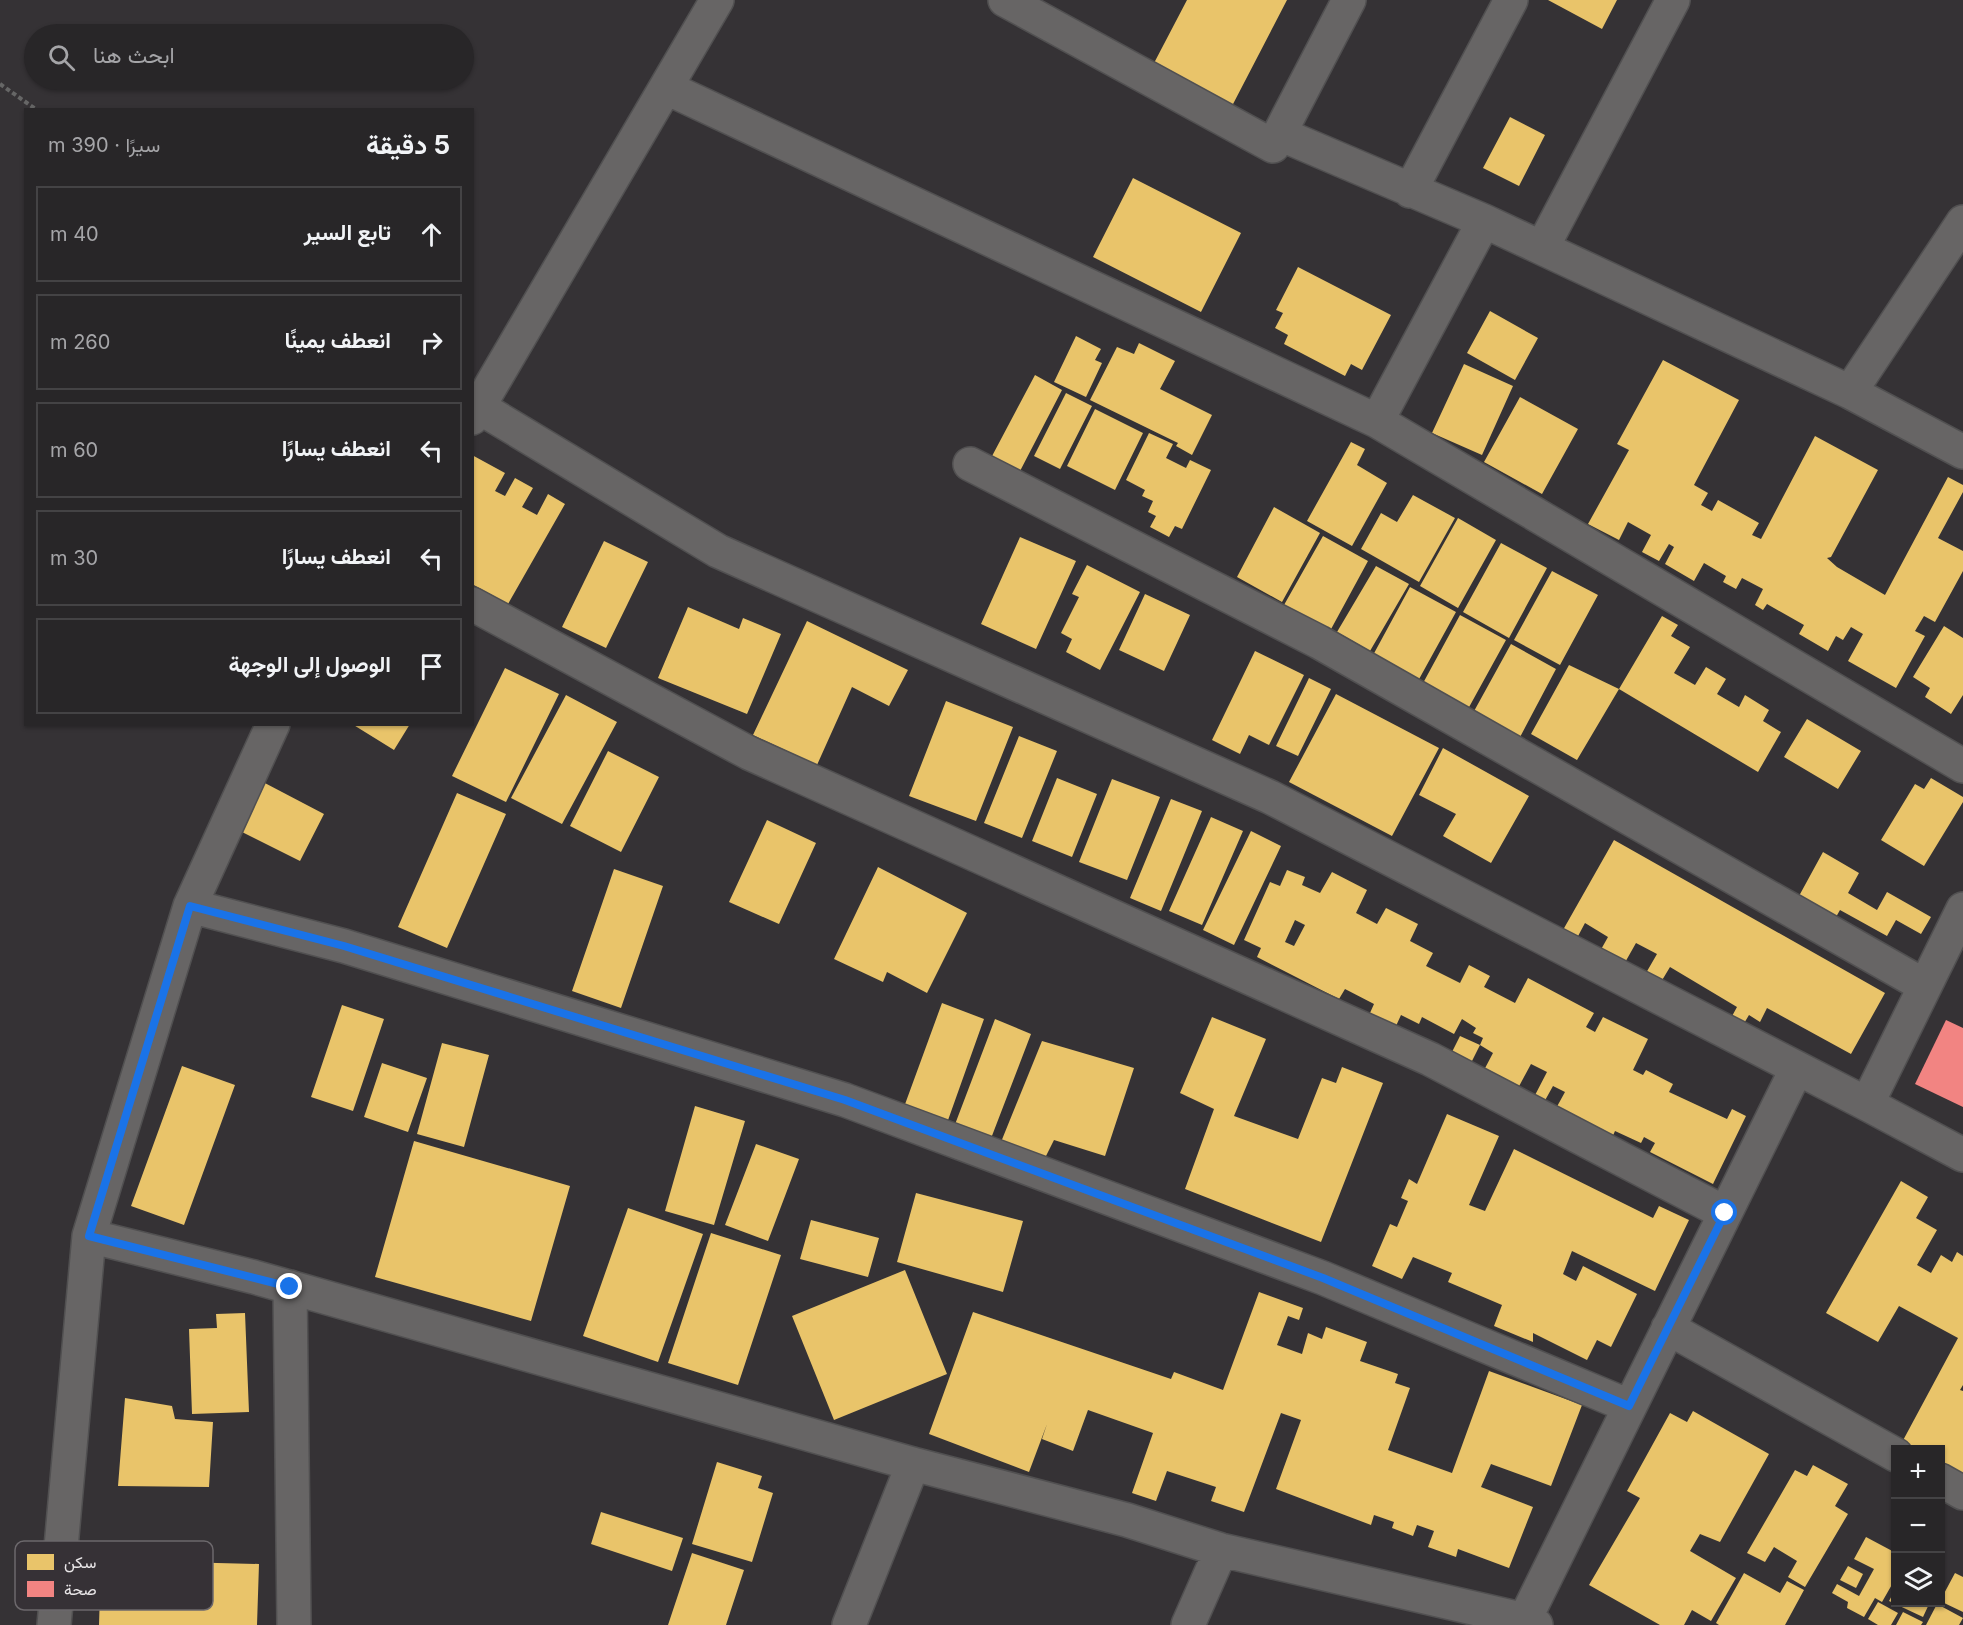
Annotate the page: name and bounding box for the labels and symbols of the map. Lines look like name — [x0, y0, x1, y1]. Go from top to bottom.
route start — [1711, 1199, 1737, 1225]
route end — [276, 1273, 302, 1299]
legend — [15, 1541, 213, 1610]
text: سكن — [64, 1552, 96, 1573]
text: صحة — [64, 1579, 97, 1599]

